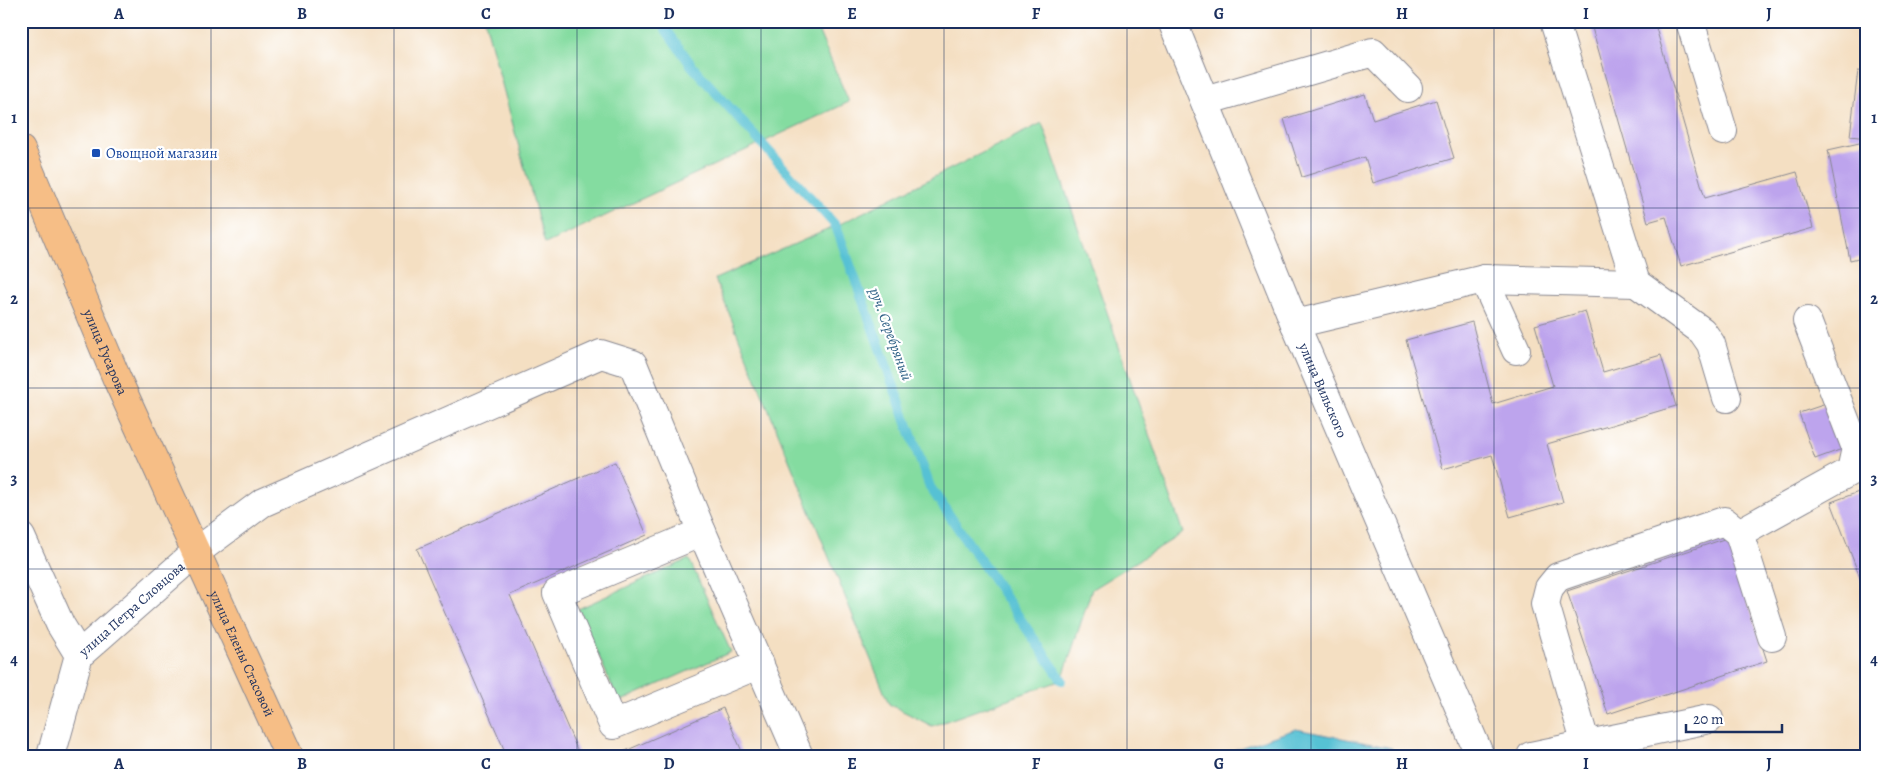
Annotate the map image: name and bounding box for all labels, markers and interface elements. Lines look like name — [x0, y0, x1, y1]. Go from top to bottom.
text: A — [113, 3, 125, 25]
text: B — [297, 3, 307, 25]
text: C — [481, 3, 491, 25]
text: D — [663, 3, 675, 25]
text: E — [847, 3, 857, 25]
text: F — [1032, 3, 1041, 25]
text: G — [1214, 3, 1224, 25]
text: H — [1396, 3, 1408, 25]
text: I — [1583, 3, 1589, 25]
text: J — [1766, 3, 1772, 25]
text: 1 — [11, 107, 17, 129]
text: 1 — [1871, 107, 1877, 129]
place label: Овощной магазин — [106, 144, 218, 163]
marker: Овощной магазин — [90, 147, 102, 159]
water label: руч. Серебряный — [865, 284, 917, 384]
text: 2 — [10, 288, 18, 310]
text: 2 — [1870, 288, 1878, 310]
street label: улица Гусарова — [78, 305, 132, 399]
street label: улица Вильского — [1294, 339, 1352, 441]
text: 3 — [11, 468, 18, 490]
text: 3 — [1871, 468, 1878, 490]
street label: улица Петра Словцова — [74, 557, 189, 661]
street label: улица Елены Стасовой — [204, 587, 279, 720]
text: 4 — [10, 649, 18, 671]
text: 4 — [1870, 649, 1878, 671]
scale bar — [1686, 702, 1782, 734]
text: 20 m — [1693, 709, 1724, 729]
text: A — [113, 753, 125, 775]
text: B — [297, 753, 307, 775]
text: C — [481, 753, 491, 775]
text: D — [663, 753, 675, 775]
text: E — [847, 753, 857, 775]
text: F — [1032, 753, 1041, 775]
text: G — [1214, 753, 1224, 775]
text: H — [1396, 753, 1408, 775]
text: I — [1583, 753, 1589, 775]
text: J — [1766, 753, 1772, 775]

